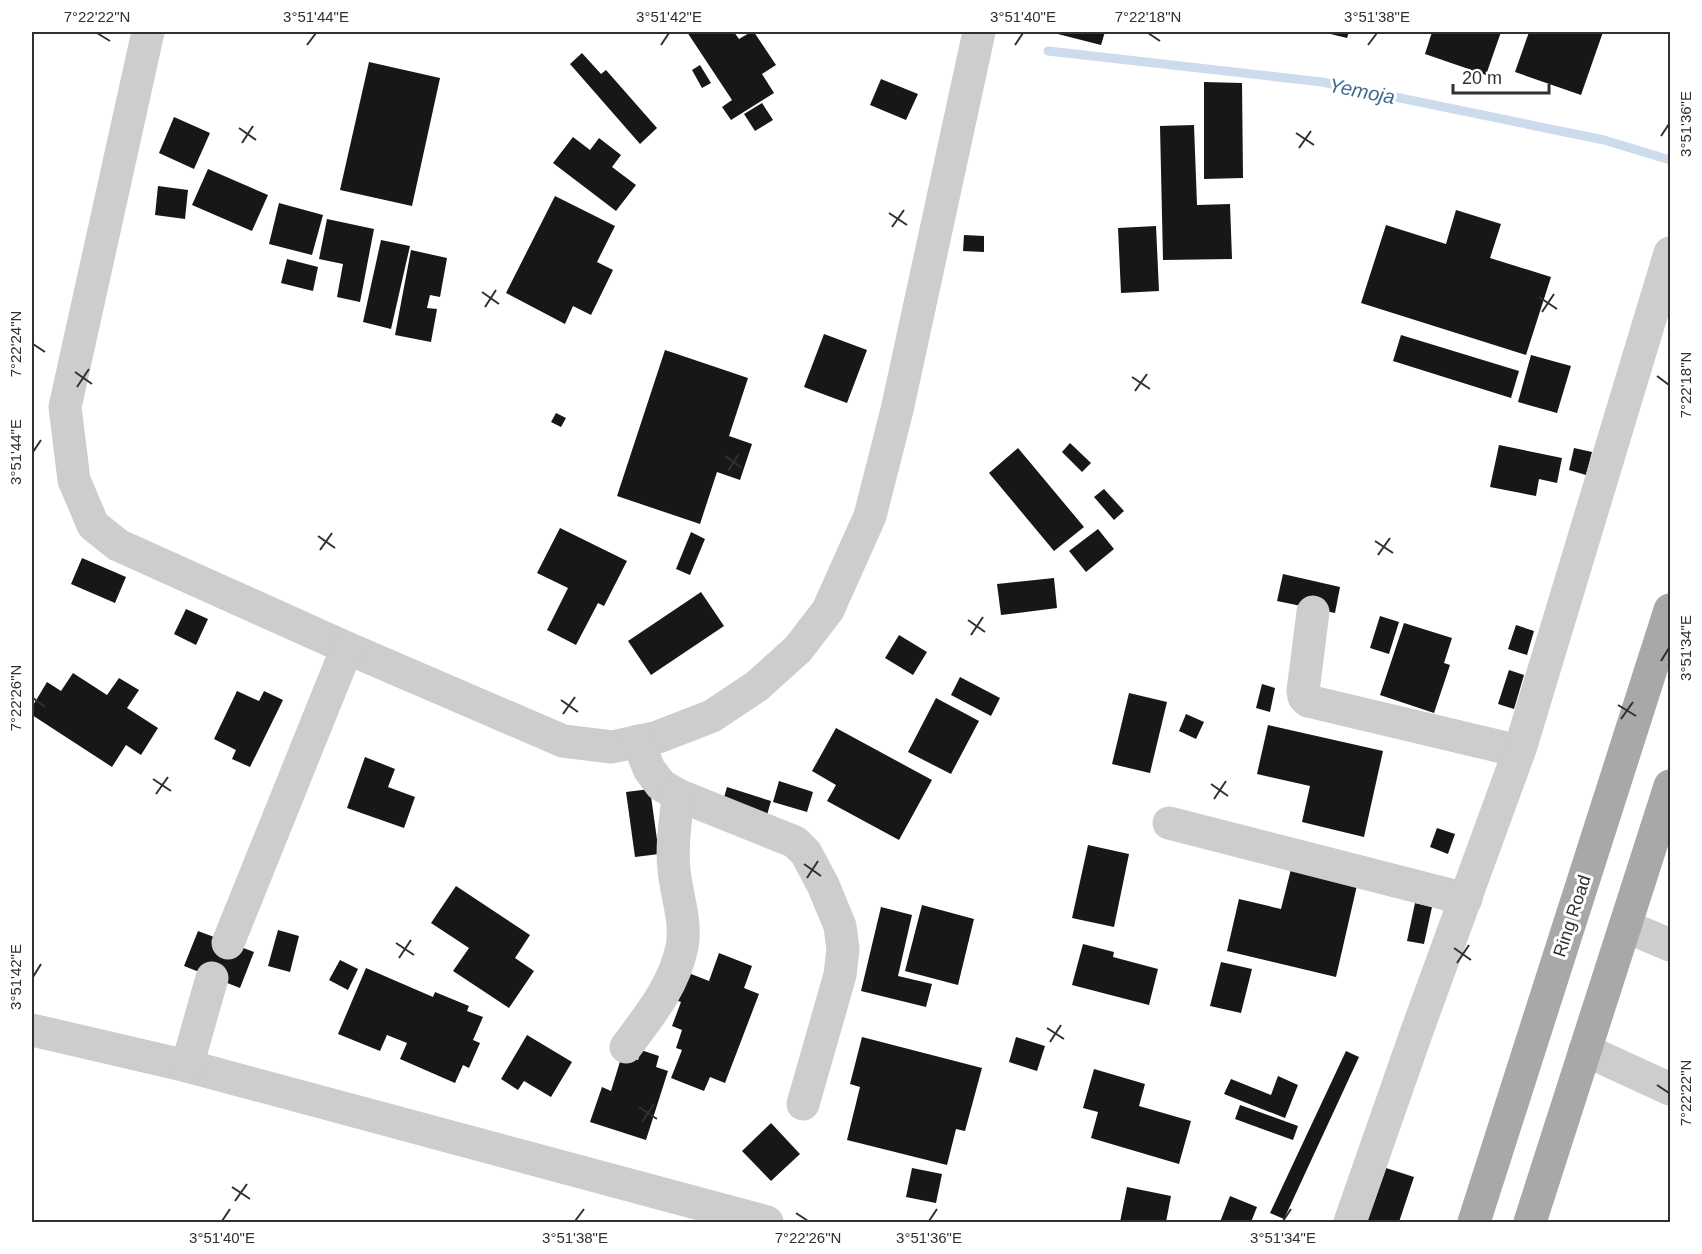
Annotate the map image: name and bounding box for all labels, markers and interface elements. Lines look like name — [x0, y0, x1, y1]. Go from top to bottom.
text: 7°22'22"N — [64, 8, 130, 25]
text: 3°51'44"E — [283, 8, 349, 25]
text: 3°51'42"E — [636, 8, 702, 25]
text: 3°51'40"E — [990, 8, 1056, 25]
text: 7°22'18"N — [1115, 8, 1181, 25]
text: 3°51'38"E — [1344, 8, 1410, 25]
scale bar — [1453, 57, 1549, 95]
text: 20 m — [1462, 68, 1502, 88]
water label: Yemoja — [1327, 74, 1397, 108]
text: 3°51'36"E — [1677, 91, 1694, 157]
text: 7°22'24"N — [7, 311, 24, 377]
text: 7°22'18"N — [1677, 352, 1694, 418]
text: 3°51'44"E — [7, 419, 24, 485]
text: 3°51'34"E — [1677, 615, 1694, 681]
text: 7°22'26"N — [7, 665, 24, 731]
street label: Ring Road — [1549, 872, 1595, 960]
text: 3°51'42"E — [7, 944, 24, 1010]
text: 7°22'22"N — [1677, 1060, 1694, 1126]
text: 3°51'40"E — [189, 1229, 255, 1246]
text: 3°51'38"E — [542, 1229, 608, 1246]
text: 7°22'26"N — [775, 1229, 841, 1246]
text: 3°51'36"E — [896, 1229, 962, 1246]
text: 3°51'34"E — [1250, 1229, 1316, 1246]

